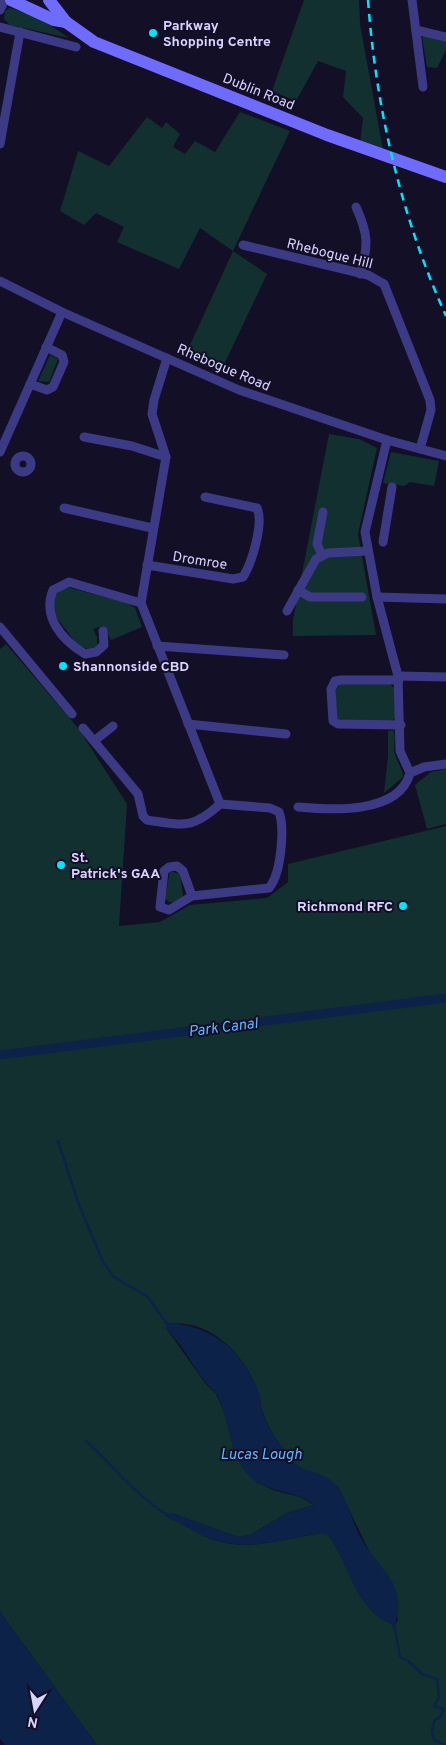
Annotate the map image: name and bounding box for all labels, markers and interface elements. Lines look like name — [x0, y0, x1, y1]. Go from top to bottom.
place label: Parkway Shopping Centre — [163, 18, 271, 51]
marker: Parkway Shopping Centre — [147, 27, 159, 39]
street label: Dublin Road — [220, 70, 297, 115]
street label: Rhebogue Hill — [285, 236, 375, 273]
street label: Rhebogue Road — [174, 341, 273, 396]
street label: Dromroe — [171, 549, 228, 574]
place label: Shannonside CBD — [73, 659, 189, 676]
marker: Shannonside CBD — [57, 660, 69, 672]
place label: St. Patrick's GAA — [71, 850, 160, 883]
marker: St. Patrick's GAA — [55, 859, 67, 871]
place label: Richmond RFC — [297, 899, 393, 916]
marker: Richmond RFC — [397, 900, 409, 912]
water label: Park Canal — [187, 1015, 260, 1042]
water label: Lucas Lough — [220, 1446, 302, 1465]
north arrow — [10, 1685, 60, 1735]
text: N — [26, 1712, 39, 1731]

